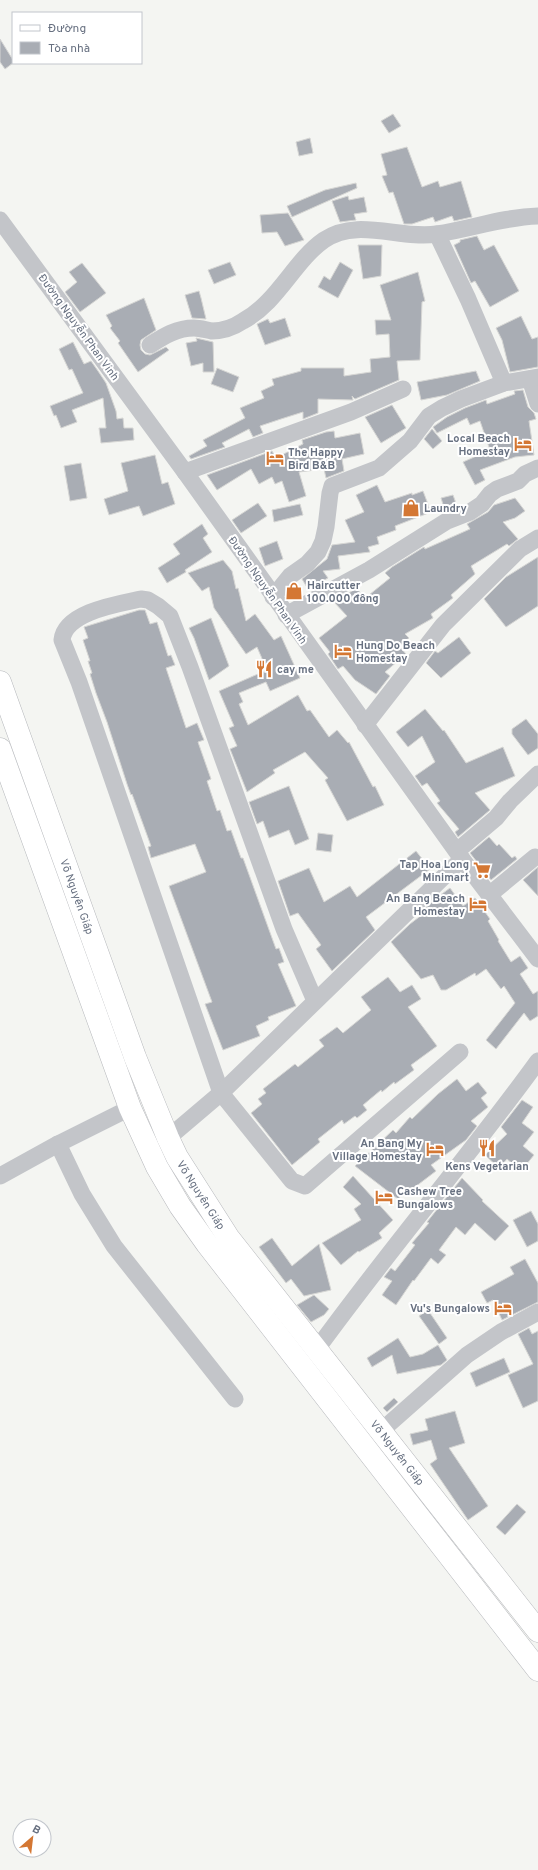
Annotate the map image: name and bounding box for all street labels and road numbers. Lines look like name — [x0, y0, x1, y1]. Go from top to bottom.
street label: Đường Nguyễn Phan Vinh — [35, 271, 122, 384]
street label: Đường Nguyễn Phan Vinh — [225, 533, 311, 647]
street label: Võ Nguyên Giáp — [56, 857, 96, 937]
street label: Võ Nguyên Giáp — [173, 1158, 228, 1233]
street label: Võ Nguyên Giáp — [367, 1418, 427, 1489]

